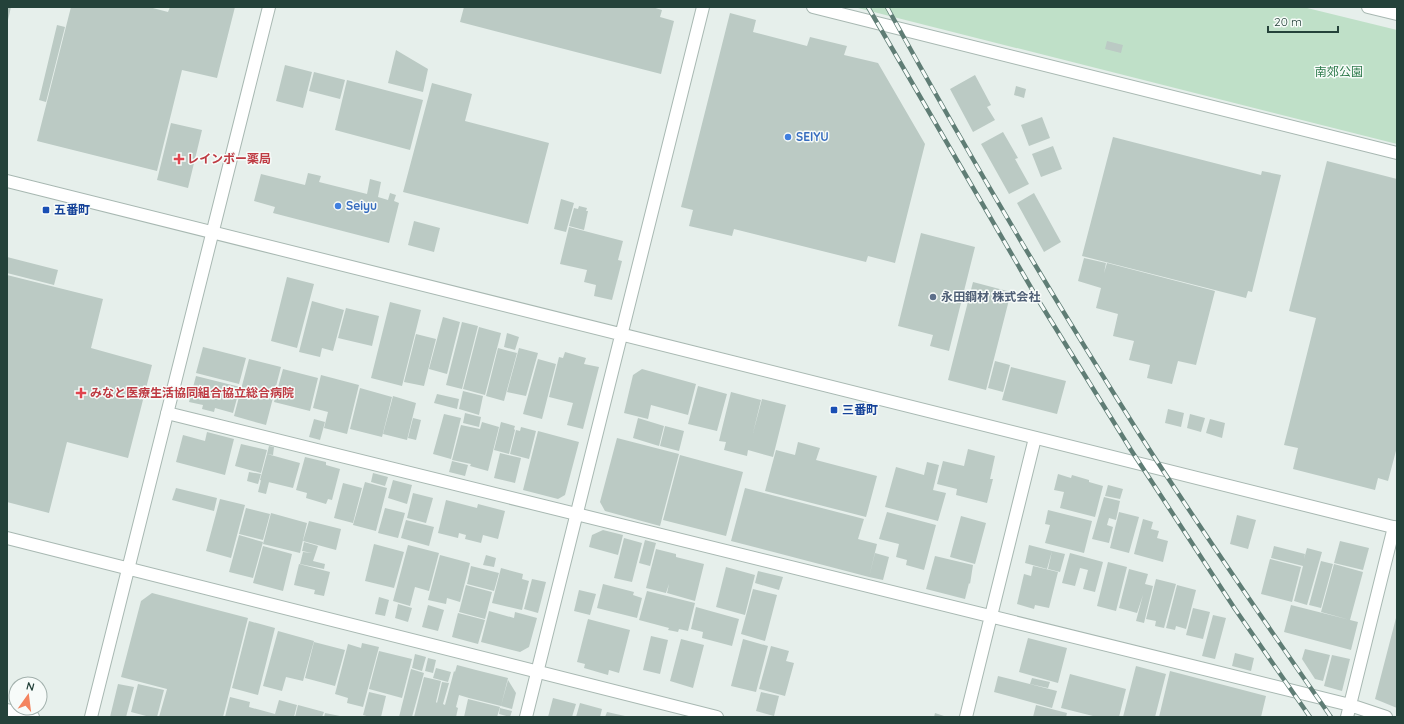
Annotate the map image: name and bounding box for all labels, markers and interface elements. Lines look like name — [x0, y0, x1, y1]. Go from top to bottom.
scale bar — [1268, 8, 1338, 34]
text: 20 m — [1274, 14, 1302, 29]
park label: 南郊公園 — [1315, 64, 1363, 79]
place label: SEIYU — [796, 129, 829, 144]
marker: SEIYU — [783, 132, 793, 142]
place label: レインボー薬局 — [187, 151, 271, 166]
marker: レインボー薬局 — [174, 154, 184, 164]
place label: Seiyu — [346, 198, 377, 213]
marker: Seiyu — [333, 201, 343, 211]
place label: 五番町 — [54, 202, 90, 217]
marker: 五番町 — [41, 205, 51, 215]
place label: 永田鋼材 株式会社 — [941, 289, 1040, 304]
marker: 永田鋼材 株式会社 — [928, 292, 938, 302]
place label: みなと医療生活協同組合協立総合病院 — [90, 385, 294, 400]
marker: みなと医療生活協同組合協立総合病院 — [75, 387, 87, 399]
place label: 三番町 — [842, 402, 878, 417]
marker: 三番町 — [829, 405, 839, 415]
north arrow — [8, 676, 48, 716]
text: N — [25, 679, 36, 694]

